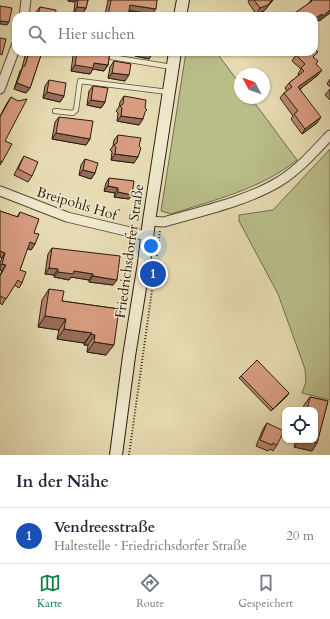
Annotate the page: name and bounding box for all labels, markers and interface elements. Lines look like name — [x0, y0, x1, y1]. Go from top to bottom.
search box — [12, 12, 318, 56]
icon: search — [26, 23, 48, 45]
text: Hier suchen — [58, 24, 135, 44]
north arrow — [234, 68, 270, 104]
street label: Breipohls Hof — [34, 182, 122, 226]
street label: Friedrichsdorfer Straße — [111, 183, 148, 319]
your location — [141, 236, 161, 256]
pin: 1 — [140, 259, 166, 289]
map controls — [282, 407, 318, 443]
button: locate — [282, 407, 318, 443]
text: In der Nähe — [16, 470, 109, 493]
text: Vendreesstraße — [54, 517, 155, 537]
text: 1 — [26, 527, 32, 545]
text: 20 m — [286, 527, 314, 545]
text: Haltestelle · Friedrichsdorfer Straße — [54, 537, 247, 555]
tab: Karte — [37, 572, 62, 611]
tab: Route — [136, 572, 164, 611]
tab: Gespeichert — [238, 572, 293, 611]

